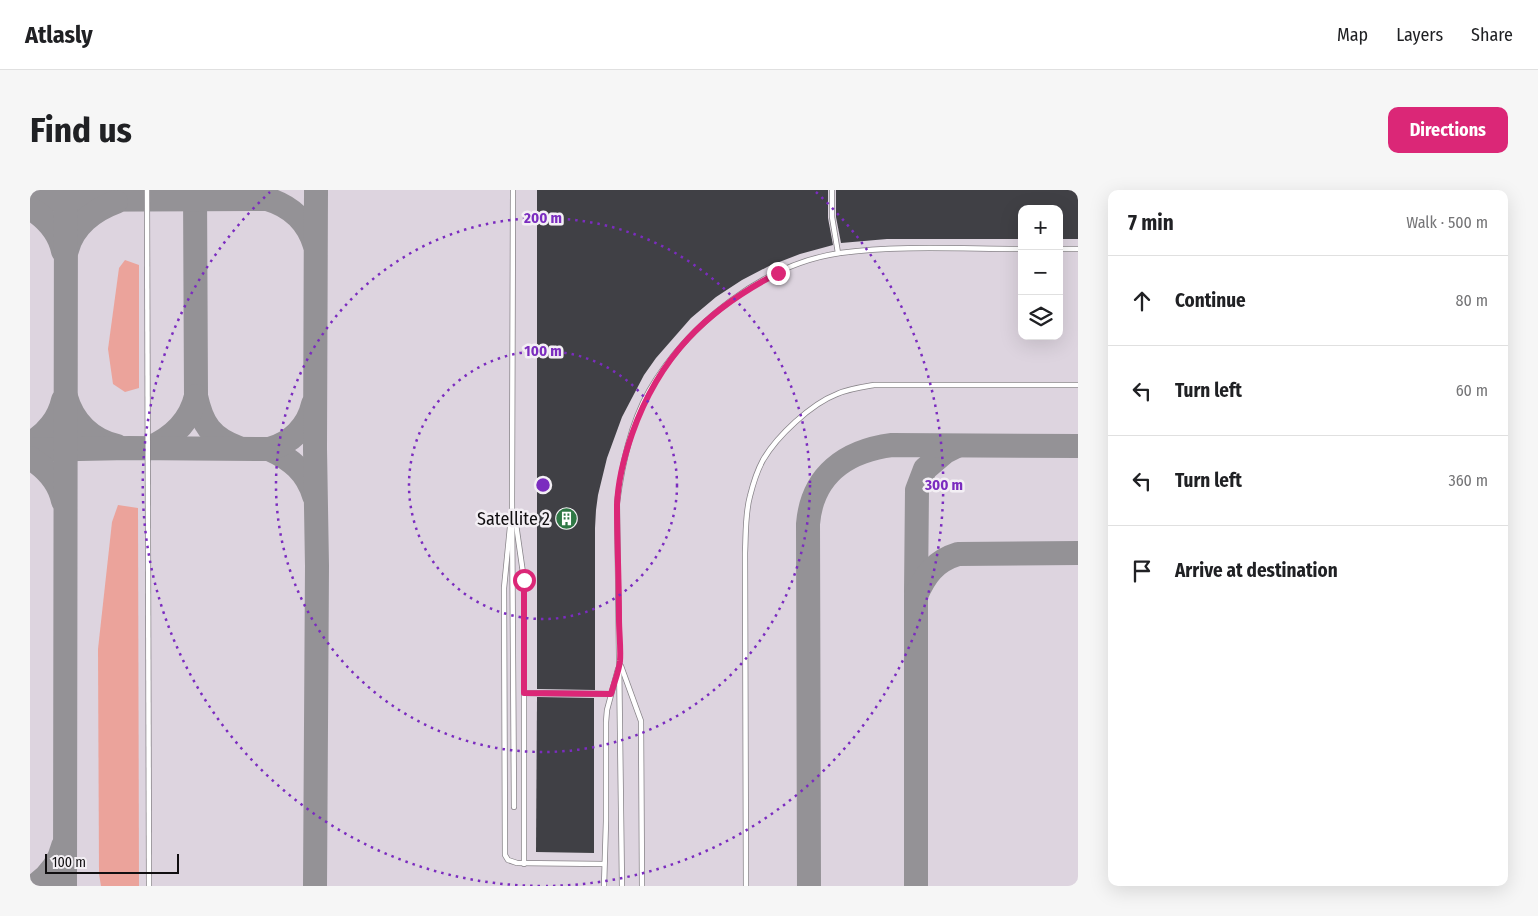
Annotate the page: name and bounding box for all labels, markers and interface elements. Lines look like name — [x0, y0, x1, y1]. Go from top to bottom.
text: Atlasly — [25, 21, 93, 49]
text: Map — [1337, 24, 1368, 46]
text: Layers — [1396, 24, 1443, 46]
text: Share — [1471, 24, 1513, 46]
button: Directions — [1388, 107, 1508, 153]
text: Find us — [30, 109, 132, 151]
map controls — [1018, 205, 1063, 340]
button: + — [1018, 205, 1063, 250]
text: 200 m — [523, 209, 562, 227]
text: 7 min — [1128, 210, 1174, 236]
text: Walk · 500 m — [1406, 213, 1488, 232]
button: − — [1018, 250, 1063, 295]
route end — [767, 262, 790, 285]
icon: ahead — [1128, 287, 1156, 315]
text: Continue — [1175, 289, 1246, 312]
text: 80 m — [1456, 291, 1488, 310]
button: layers — [1018, 295, 1063, 340]
text: 100 m — [524, 342, 562, 360]
icon: left — [1128, 377, 1156, 405]
text: Turn left — [1175, 379, 1242, 402]
text: 60 m — [1456, 381, 1488, 400]
icon: left — [1128, 467, 1156, 495]
text: Turn left — [1175, 469, 1242, 492]
text: 360 m — [1448, 471, 1488, 490]
centre of rings — [534, 476, 552, 494]
text: 300 m — [924, 476, 963, 494]
building icon: Satellite 2 — [554, 507, 578, 531]
place label: Satellite 2 — [477, 508, 550, 530]
icon: arrive — [1128, 557, 1156, 585]
text: Arrive at destination — [1175, 559, 1338, 582]
route start — [513, 569, 536, 592]
scale bar — [45, 851, 179, 874]
text: 100 m — [52, 854, 86, 871]

